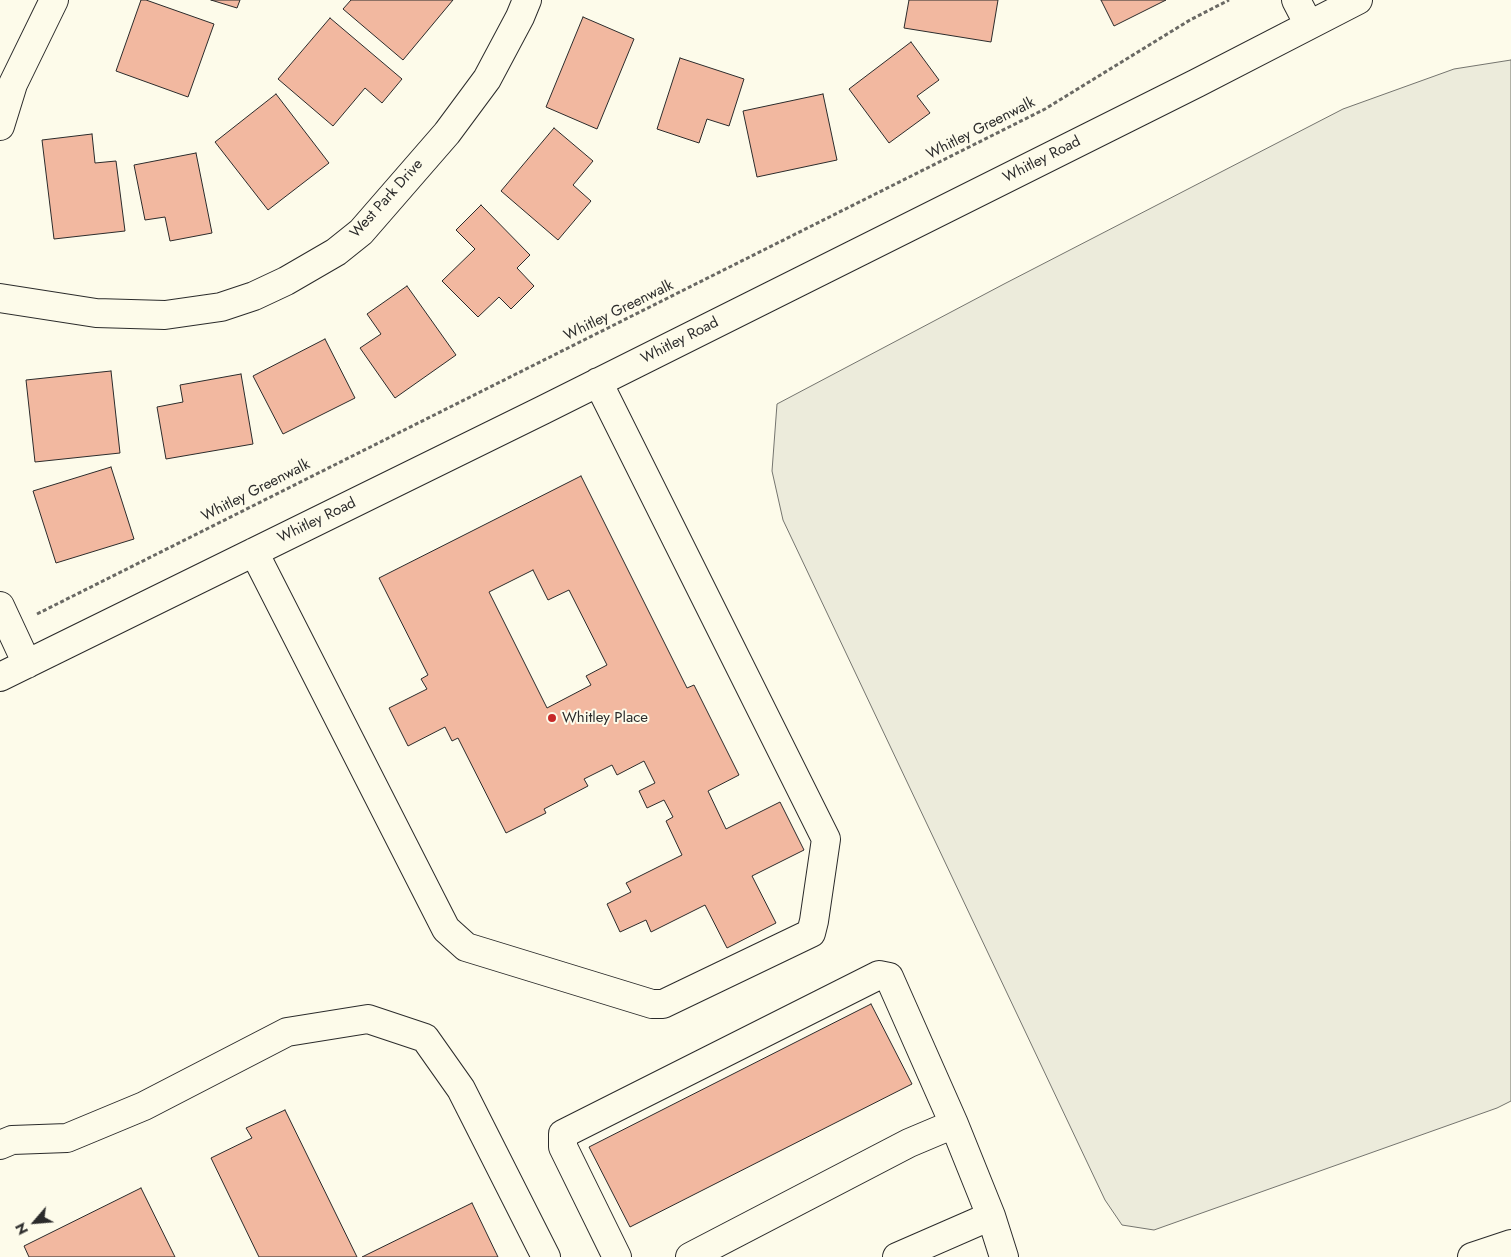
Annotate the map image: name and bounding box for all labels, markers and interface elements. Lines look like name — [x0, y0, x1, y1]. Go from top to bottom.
street label: Whitley Greenwalk — [924, 94, 1038, 164]
street label: Whitley Road — [1000, 133, 1084, 187]
street label: West Park Drive — [347, 156, 427, 242]
street label: Whitley Greenwalk — [561, 277, 677, 345]
street label: Whitley Road — [638, 314, 722, 368]
street label: Whitley Greenwalk — [199, 456, 313, 526]
street label: Whitley Road — [275, 494, 359, 548]
place label: Whitley Place — [562, 709, 648, 727]
marker: Whitley Place — [546, 712, 558, 724]
north arrow — [10, 1197, 60, 1247]
text: N — [10, 1219, 33, 1238]

